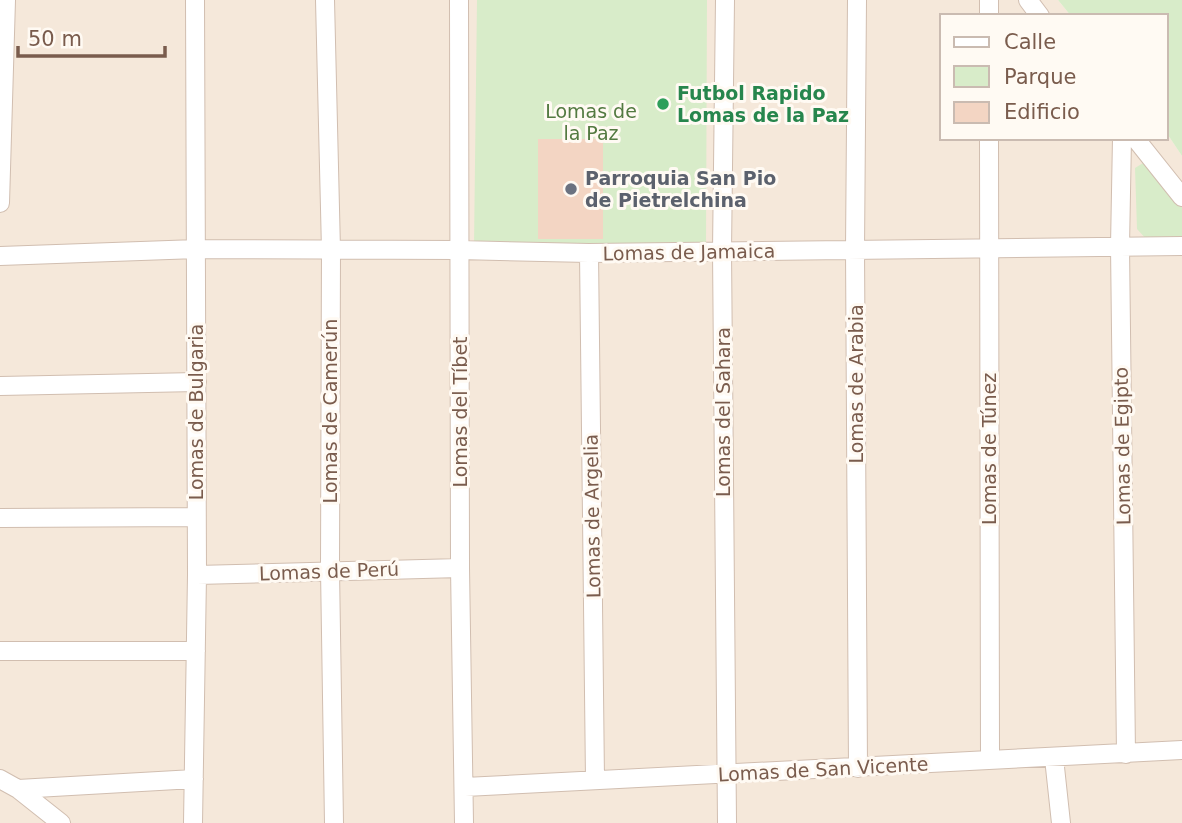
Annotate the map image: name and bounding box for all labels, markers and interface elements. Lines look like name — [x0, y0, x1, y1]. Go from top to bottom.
scale bar — [18, 14, 164, 58]
legend — [940, 14, 1168, 140]
text: 50 m — [28, 27, 82, 51]
text: Calle — [1004, 30, 1056, 54]
text: Parque — [1004, 65, 1076, 89]
place label: Futbol Rapido Lomas de la Paz — [677, 82, 849, 126]
marker: Futbol Rapido Lomas de la Paz — [655, 96, 671, 112]
park label: Lomas de la Paz — [545, 100, 637, 144]
text: Edificio — [1004, 100, 1080, 124]
place label: Parroquia San Pio de Pietrelchina — [585, 167, 776, 211]
marker: Parroquia San Pio de Pietrelchina — [563, 181, 579, 197]
street label: Lomas de Jamaica — [603, 239, 775, 265]
street label: Lomas de Arabia — [845, 304, 867, 464]
street label: Lomas de Camerún — [319, 319, 341, 503]
street label: Lomas de Bulgaria — [185, 324, 207, 500]
street label: Lomas del Sahara — [712, 327, 734, 497]
street label: Lomas del Tíbet — [449, 336, 471, 488]
street label: Lomas de Egipto — [1110, 367, 1134, 525]
street label: Lomas de Túnez — [978, 373, 1000, 525]
street label: Lomas de Argelia — [580, 434, 604, 598]
street label: Lomas de Perú — [259, 558, 399, 584]
street label: Lomas de San Vicente — [717, 753, 929, 785]

